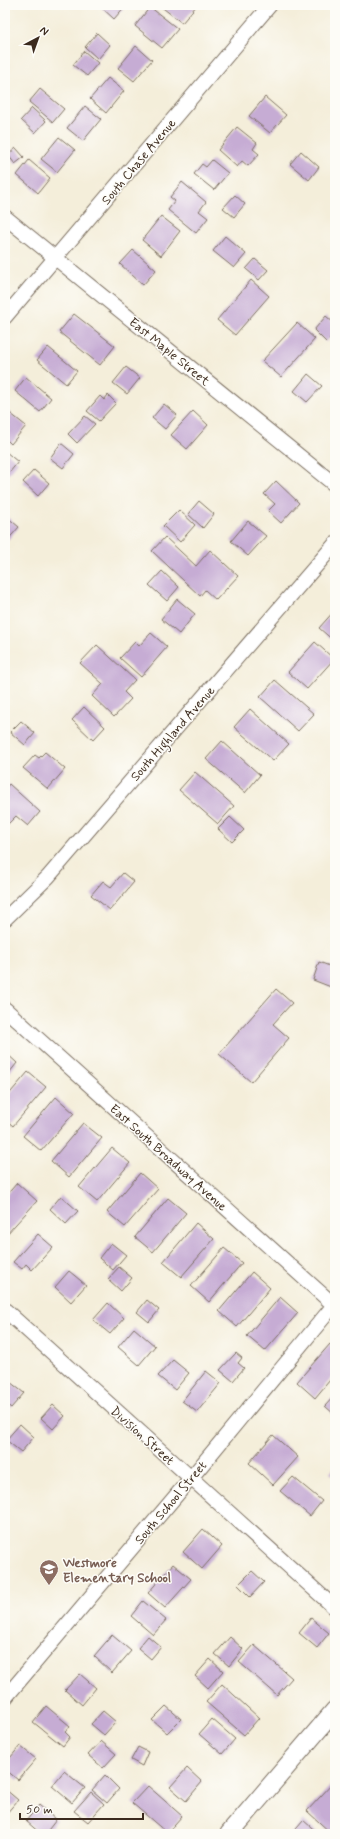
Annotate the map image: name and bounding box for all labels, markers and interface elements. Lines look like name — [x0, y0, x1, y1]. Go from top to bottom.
north arrow — [18, 18, 58, 58]
text: N — [37, 24, 51, 39]
street label: South Chase Avenue — [98, 115, 180, 209]
street label: East Maple Street — [125, 314, 213, 390]
street label: South Highland Avenue — [127, 683, 221, 786]
street label: East South Broadway Avenue — [106, 1101, 230, 1215]
street label: Division Street — [106, 1403, 178, 1469]
street label: South School Street — [131, 1458, 211, 1548]
place label: Westmore Elementary School — [62, 1555, 171, 1587]
school or university icon: Westmore Elementary School — [38, 1558, 60, 1586]
scale bar — [20, 1795, 143, 1821]
text: 50 m — [26, 1802, 53, 1818]

